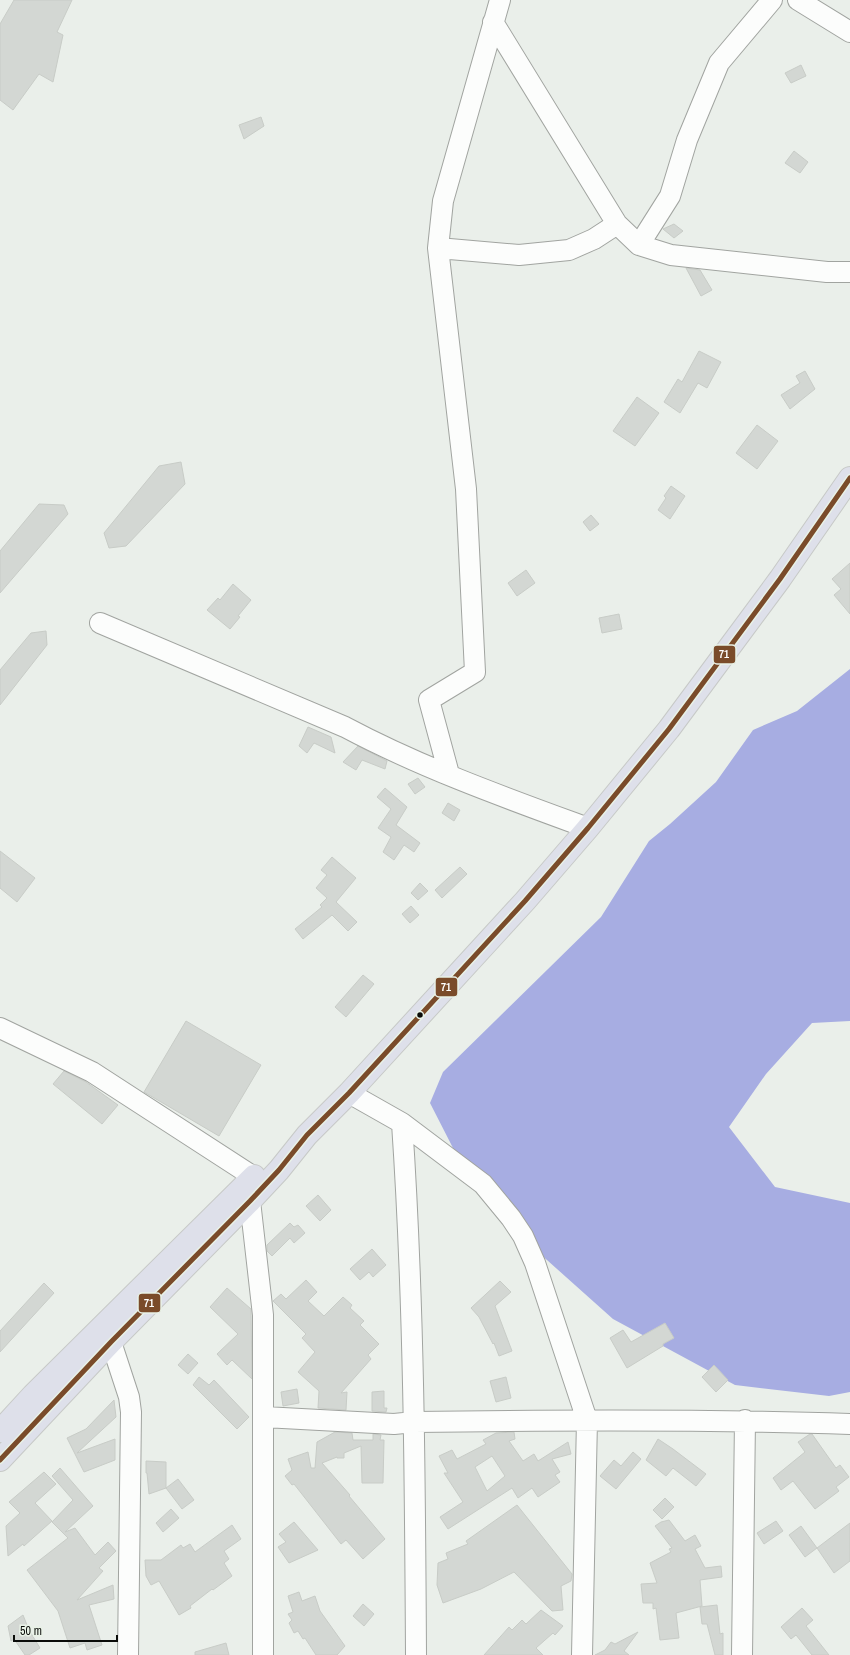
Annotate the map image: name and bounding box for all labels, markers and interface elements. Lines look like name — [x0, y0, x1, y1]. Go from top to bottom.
line badge: 71 — [713, 645, 736, 664]
text: 71 — [719, 647, 729, 661]
line badge: 71 — [435, 977, 458, 997]
text: 71 — [441, 980, 451, 994]
unlabelled marker — [415, 1010, 425, 1020]
line badge: 71 — [138, 1293, 161, 1313]
text: 71 — [144, 1296, 154, 1310]
scale bar — [14, 1617, 117, 1643]
text: 50 m — [20, 1623, 42, 1639]

